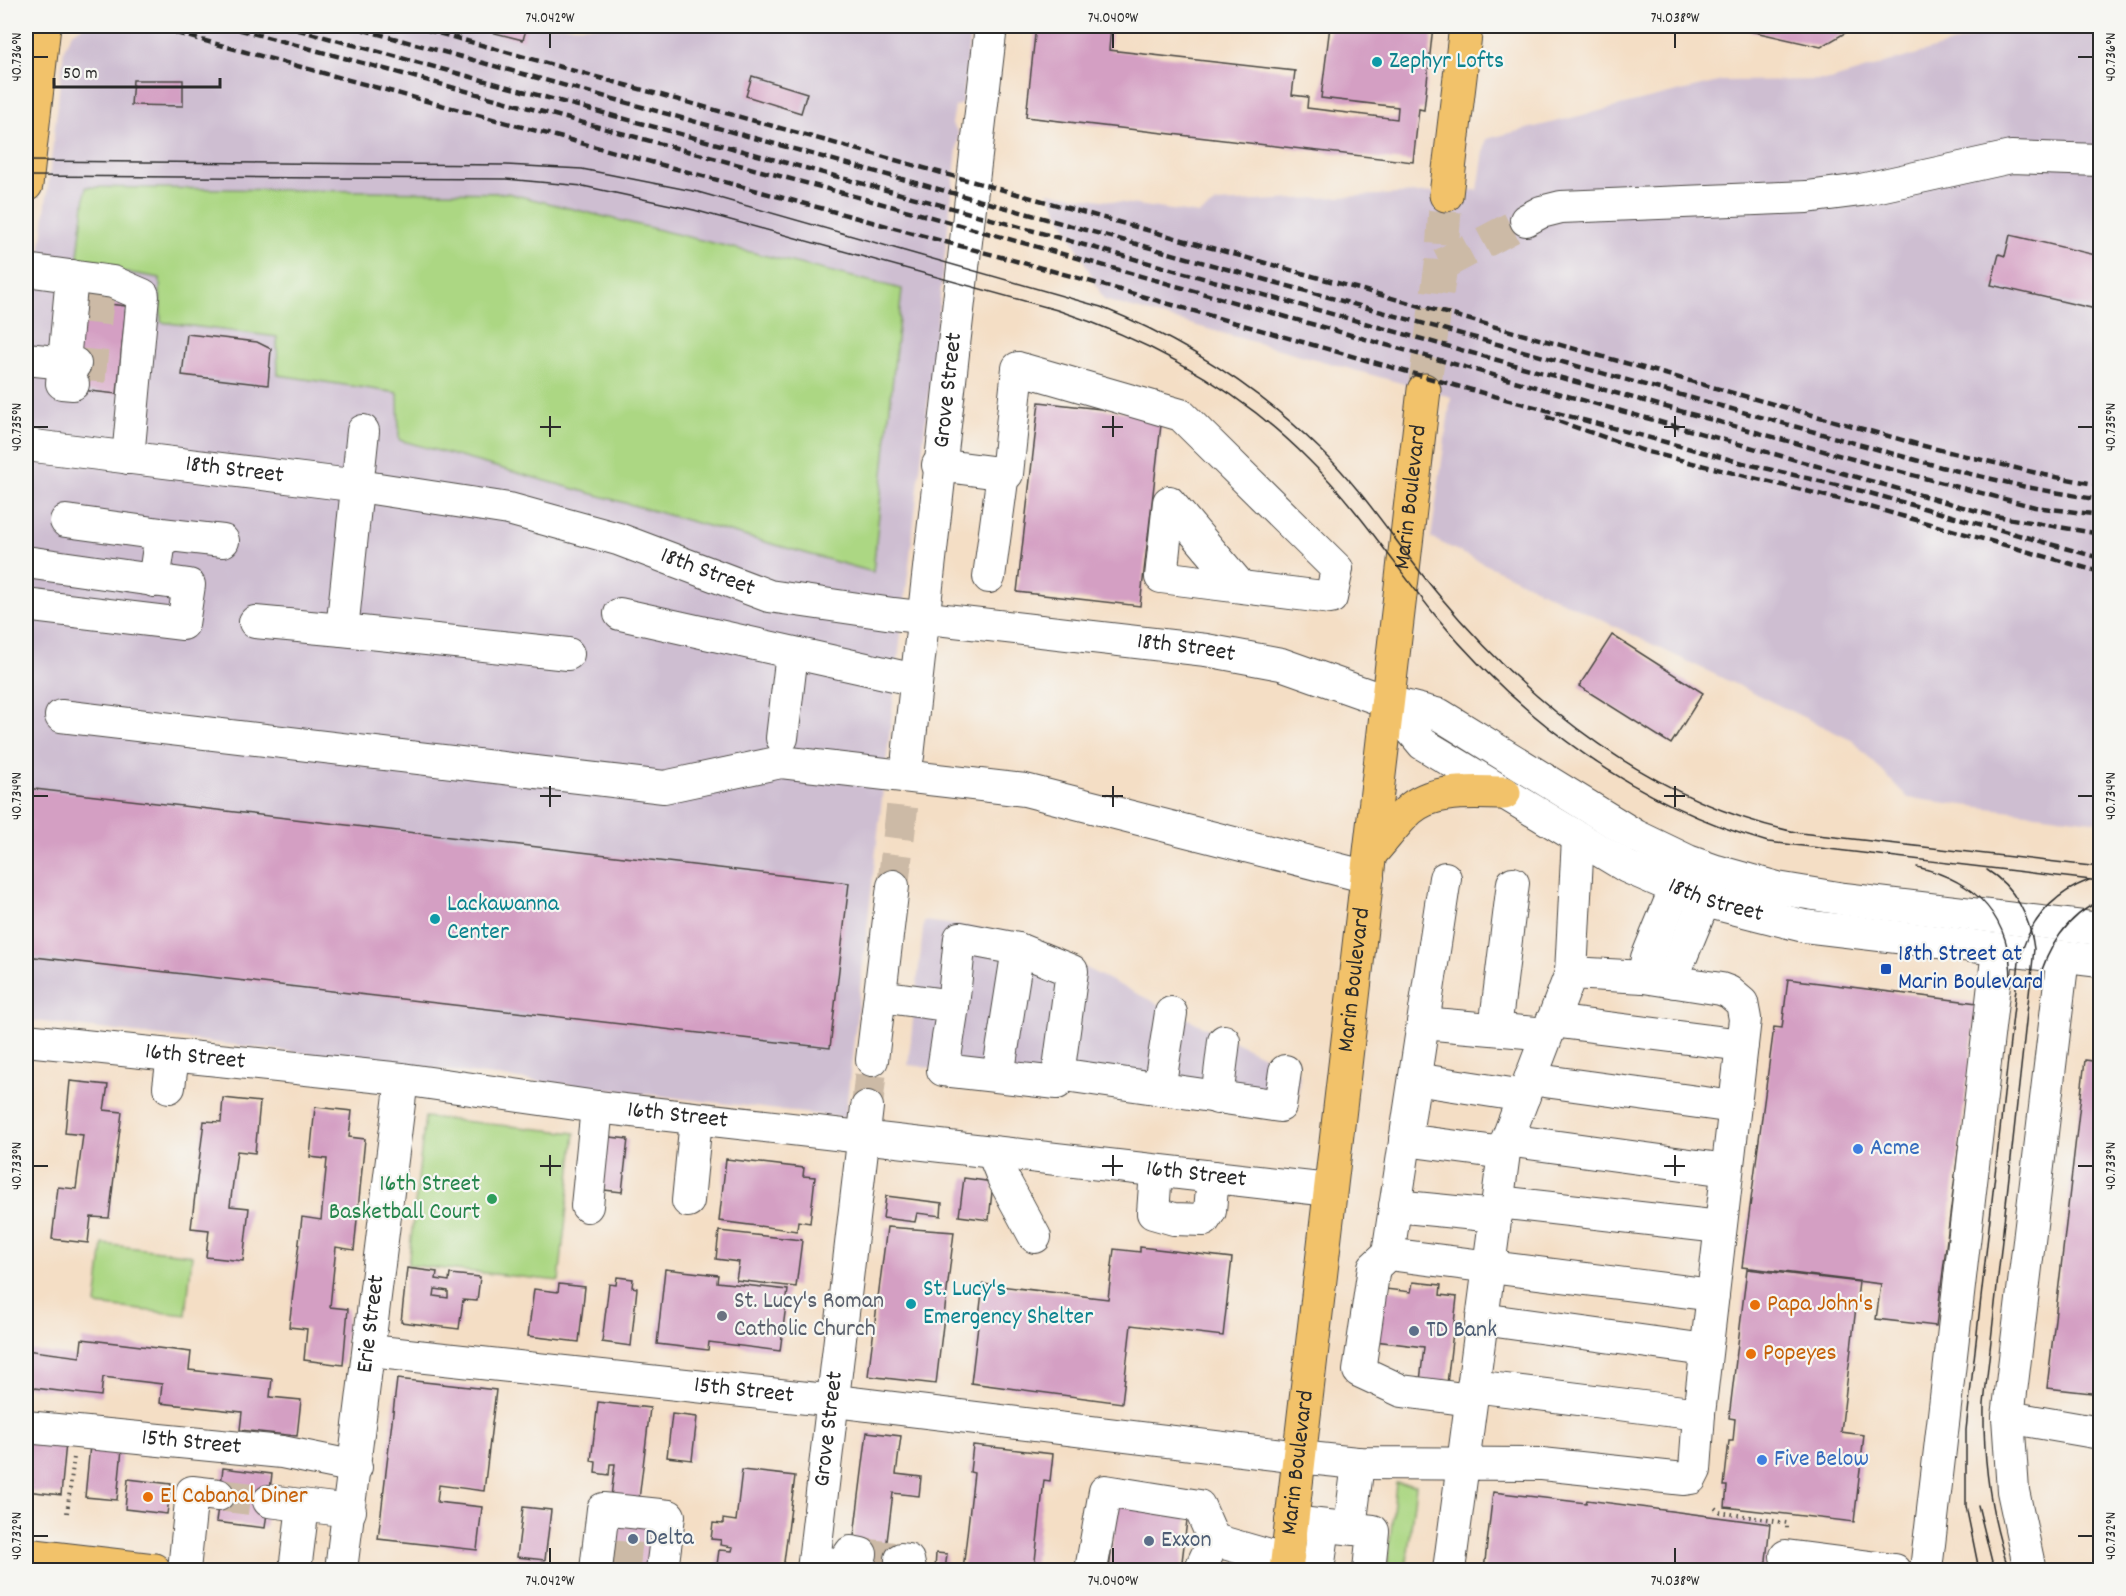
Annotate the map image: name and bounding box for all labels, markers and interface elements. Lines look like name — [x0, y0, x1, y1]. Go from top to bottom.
text: 74.042°W — [526, 8, 575, 30]
text: 74.040°W — [1088, 8, 1139, 30]
text: 74.038°W — [1651, 8, 1700, 30]
text: 40.736°N — [7, 33, 29, 81]
text: 40.736°N — [2101, 33, 2123, 81]
place label: Zephyr Lofts — [1389, 45, 1504, 79]
scale bar — [54, 51, 220, 89]
marker: Zephyr Lofts — [1370, 55, 1384, 69]
text: 50 m — [63, 62, 98, 87]
street label: Grove Street — [925, 330, 972, 450]
text: 40.735°N — [7, 403, 29, 451]
text: 40.735°N — [2101, 403, 2123, 451]
street label: Marin Boulevard — [1386, 423, 1437, 572]
street label: 18th Street — [183, 448, 286, 494]
street label: 18th Street — [655, 539, 760, 606]
street label: 18th Street — [1135, 625, 1238, 672]
text: 40.734°N — [7, 772, 29, 820]
text: 40.734°N — [2101, 772, 2123, 820]
street label: 18th Street — [1662, 870, 1767, 932]
place label: Lackawanna Center — [447, 888, 560, 950]
street label: Marin Boulevard — [1330, 906, 1380, 1054]
marker: Lackawanna Center — [428, 912, 442, 926]
place label: 18th Street at Marin Boulevard — [1898, 938, 2043, 1000]
marker: 18th Street at Marin Boulevard — [1879, 962, 1893, 976]
street label: 16th Street — [143, 1035, 247, 1080]
street label: 16th Street — [626, 1094, 730, 1139]
place label: Acme — [1870, 1132, 1920, 1166]
text: 40.733°N — [7, 1142, 29, 1190]
marker: Acme — [1851, 1142, 1865, 1156]
text: 40.733°N — [2101, 1142, 2123, 1190]
street label: 16th Street — [1144, 1152, 1248, 1198]
place label: 16th Street Basketball Court — [329, 1168, 480, 1230]
marker: 16th Street Basketball Court — [485, 1192, 499, 1206]
street label: Erie Street — [349, 1273, 395, 1375]
place label: St. Lucy's Emergency Shelter — [923, 1273, 1093, 1335]
place label: St. Lucy's Roman Catholic Church — [734, 1285, 884, 1347]
place label: Papa John's — [1767, 1288, 1873, 1322]
marker: St. Lucy's Emergency Shelter — [904, 1297, 918, 1311]
marker: Papa John's — [1748, 1298, 1762, 1312]
marker: St. Lucy's Roman Catholic Church — [715, 1309, 729, 1323]
place label: TD Bank — [1426, 1314, 1497, 1348]
marker: TD Bank — [1407, 1324, 1421, 1338]
place label: Popeyes — [1763, 1337, 1837, 1371]
marker: Popeyes — [1744, 1347, 1758, 1361]
street label: 15th Street — [692, 1369, 796, 1413]
street label: Grove Street — [806, 1369, 853, 1489]
street label: Marin Boulevard — [1273, 1389, 1324, 1537]
street label: 15th Street — [140, 1421, 243, 1465]
place label: Five Below — [1774, 1443, 1869, 1477]
marker: Five Below — [1755, 1453, 1769, 1467]
place label: El Cabanal Diner — [160, 1480, 308, 1514]
marker: El Cabanal Diner — [141, 1490, 155, 1504]
text: 40.732°N — [7, 1512, 29, 1560]
text: 40.732°N — [2101, 1512, 2123, 1560]
place label: Delta — [645, 1522, 695, 1556]
place label: Exxon — [1161, 1524, 1211, 1558]
marker: Delta — [626, 1532, 640, 1546]
marker: Exxon — [1142, 1534, 1156, 1548]
text: 74.042°W — [526, 1571, 575, 1593]
text: 74.040°W — [1088, 1571, 1139, 1593]
text: 74.038°W — [1651, 1571, 1700, 1593]

